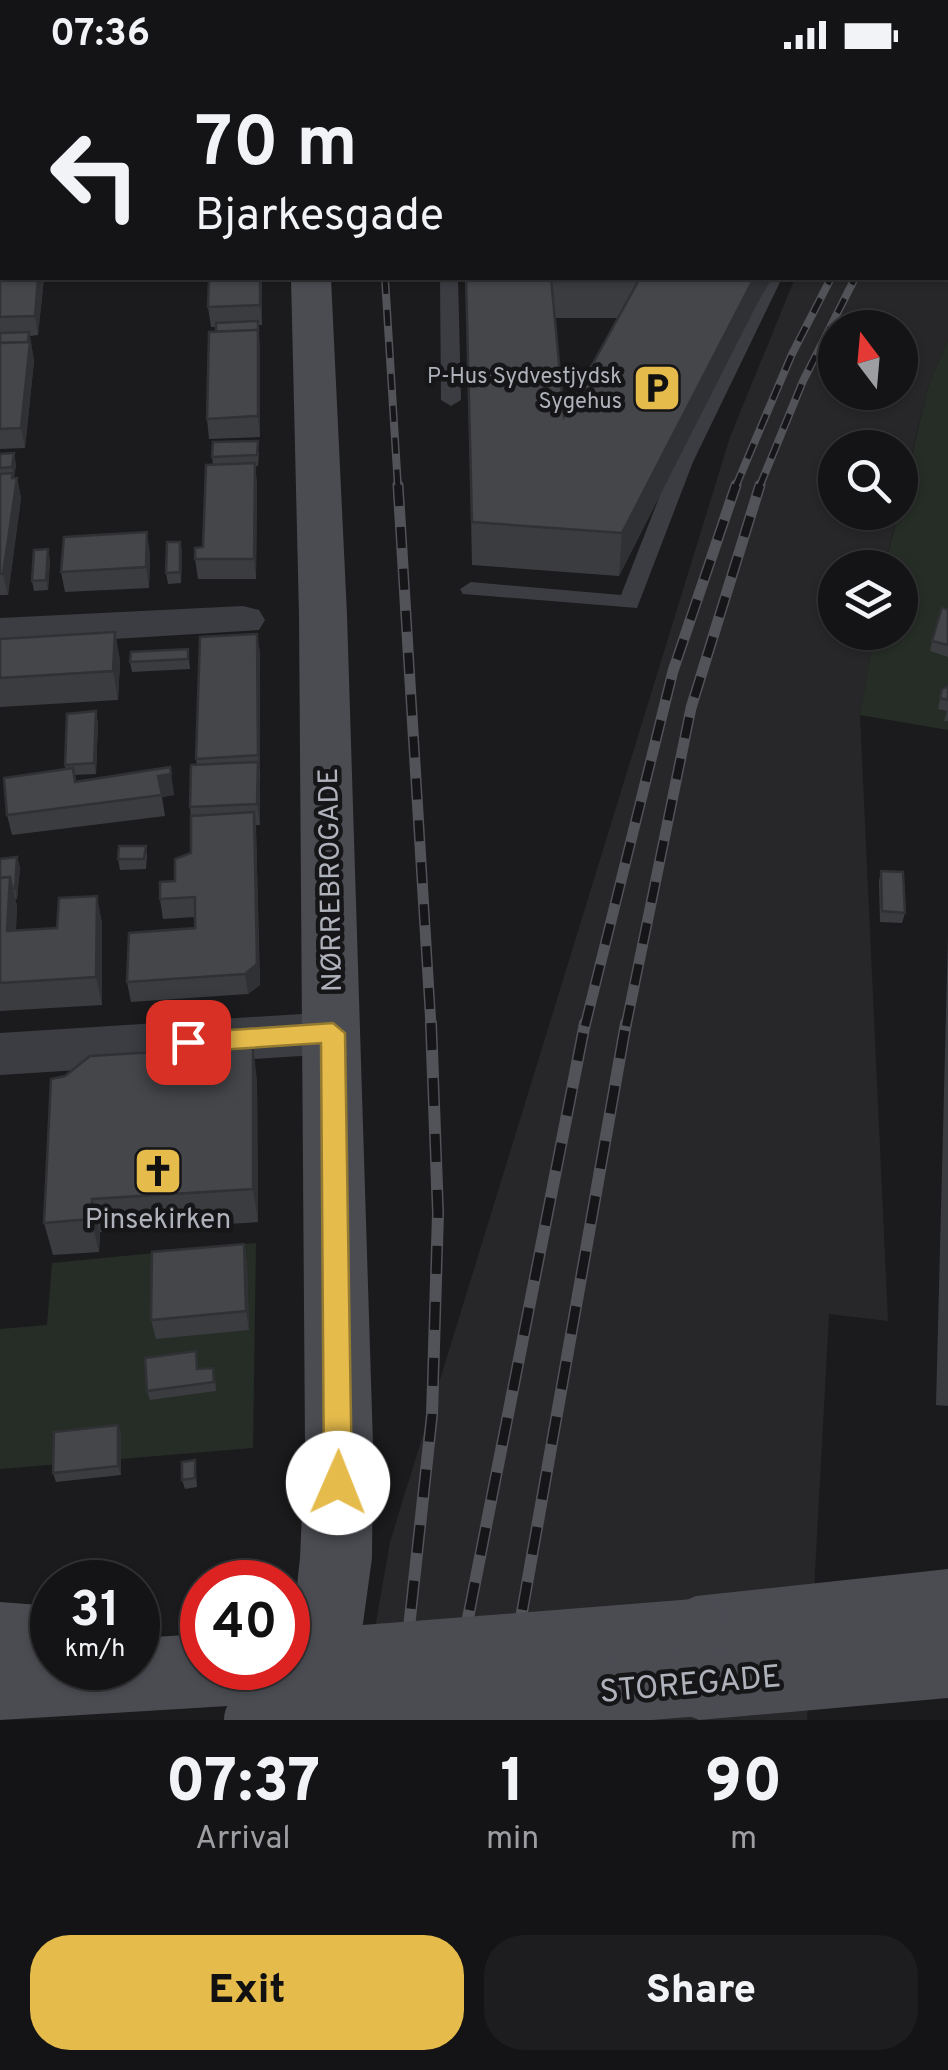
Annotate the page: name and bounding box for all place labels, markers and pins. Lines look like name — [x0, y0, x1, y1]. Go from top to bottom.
parking icon: P-Hus Sydvestjydsk Sygehus — [631, 362, 683, 414]
place label: P-Hus Sydvestjydsk Sygehus — [427, 364, 622, 416]
pin — [146, 1000, 231, 1085]
church icon: Pinsekirken — [132, 1145, 184, 1197]
place label: Pinsekirken — [85, 1203, 231, 1239]

